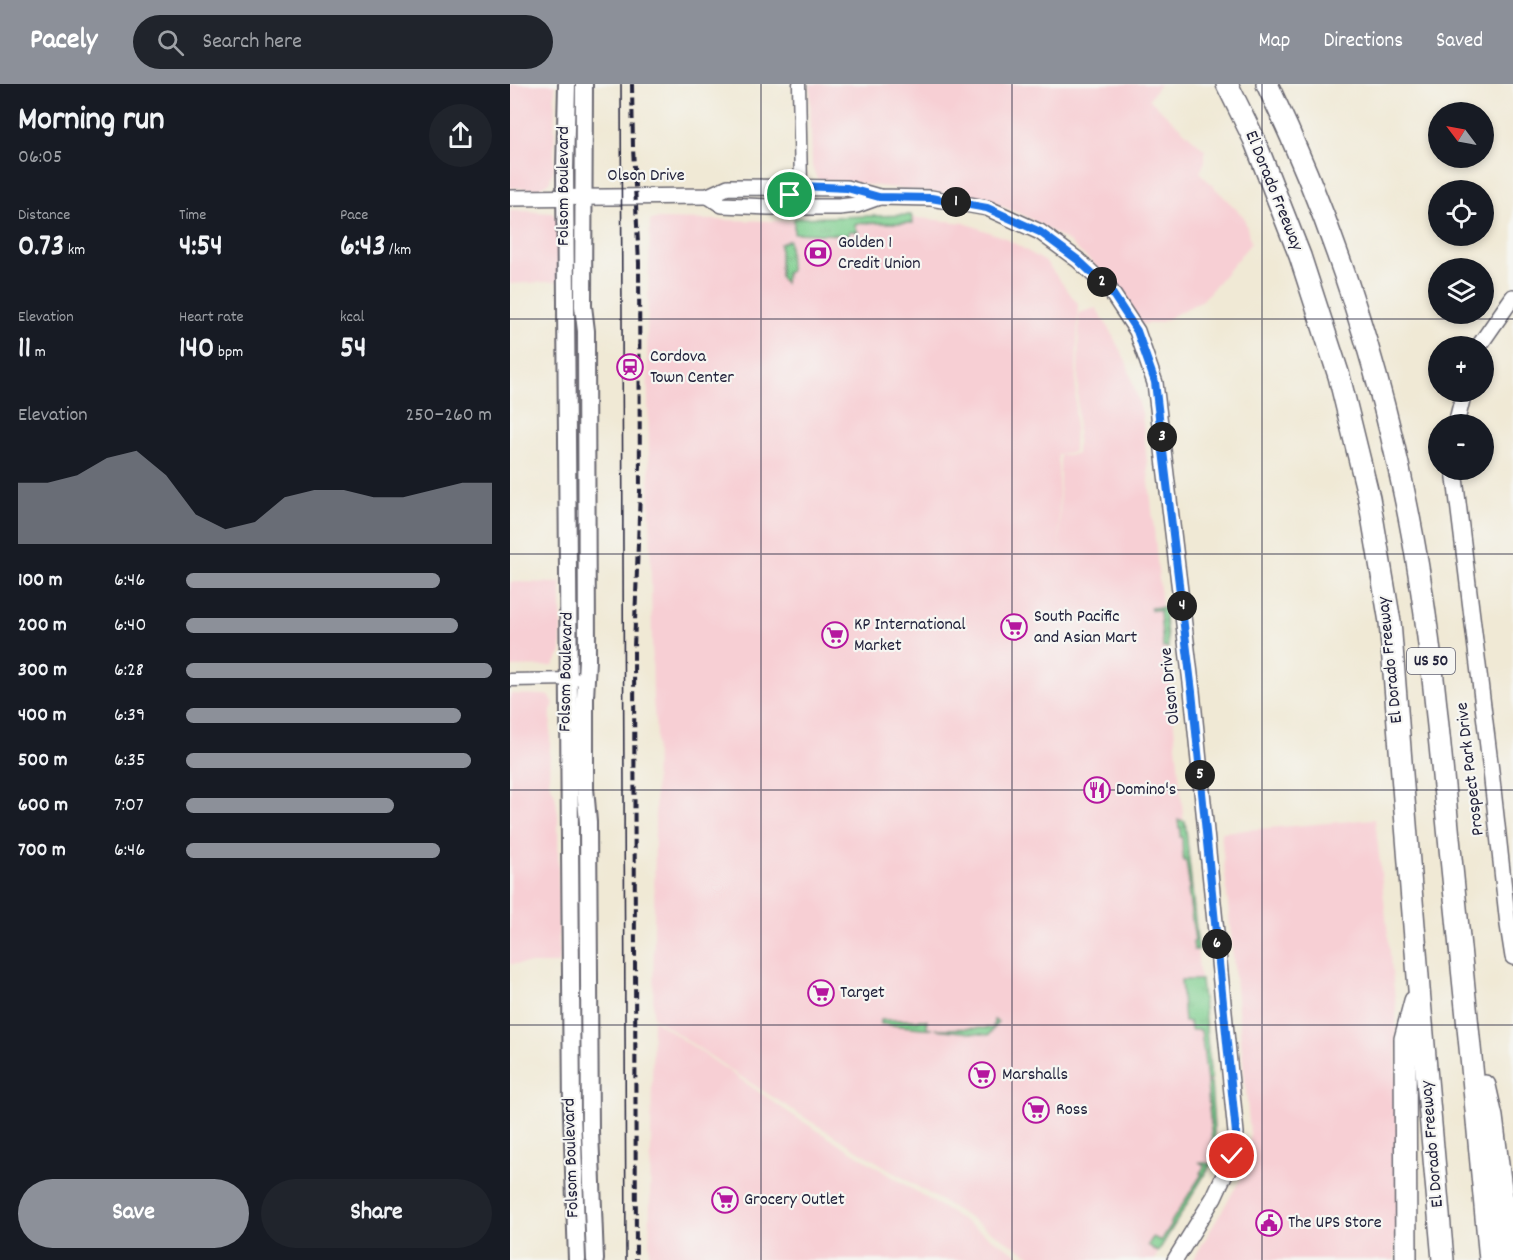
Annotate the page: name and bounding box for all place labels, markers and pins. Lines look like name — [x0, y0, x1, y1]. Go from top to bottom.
pin — [764, 169, 815, 220]
pin: 1 — [941, 187, 971, 217]
place label: Golden 1 Credit Union — [838, 231, 921, 277]
bank icon: Golden 1 Credit Union — [803, 238, 833, 268]
pin: 2 — [1087, 267, 1117, 297]
place label: Cordova Town Center — [650, 345, 734, 391]
station icon: Cordova Town Center — [615, 352, 645, 382]
pin: 3 — [1147, 422, 1177, 452]
pin: 4 — [1167, 591, 1197, 621]
place label: South Pacific and Asian Mart — [1034, 605, 1138, 651]
supermarket icon: South Pacific and Asian Mart — [999, 612, 1029, 642]
place label: KP International Market — [854, 613, 966, 659]
supermarket icon: KP International Market — [820, 620, 850, 650]
pin: 5 — [1185, 760, 1215, 790]
restaurant icon: Domino's — [1082, 775, 1112, 805]
place label: Domino's — [1116, 778, 1176, 803]
pin: 6 — [1202, 929, 1232, 959]
supermarket icon: Target — [806, 978, 836, 1008]
place label: Target — [840, 981, 885, 1006]
supermarket icon: Marshalls — [967, 1060, 997, 1090]
place label: Marshalls — [1002, 1063, 1068, 1088]
supermarket icon: Ross — [1021, 1095, 1051, 1125]
place label: Ross — [1056, 1098, 1088, 1123]
pin — [1206, 1130, 1257, 1181]
supermarket icon: Grocery Outlet — [710, 1185, 740, 1215]
place label: Grocery Outlet — [744, 1188, 845, 1213]
public building icon: The UPS Store — [1254, 1208, 1284, 1238]
place label: The UPS Store — [1288, 1211, 1382, 1236]

